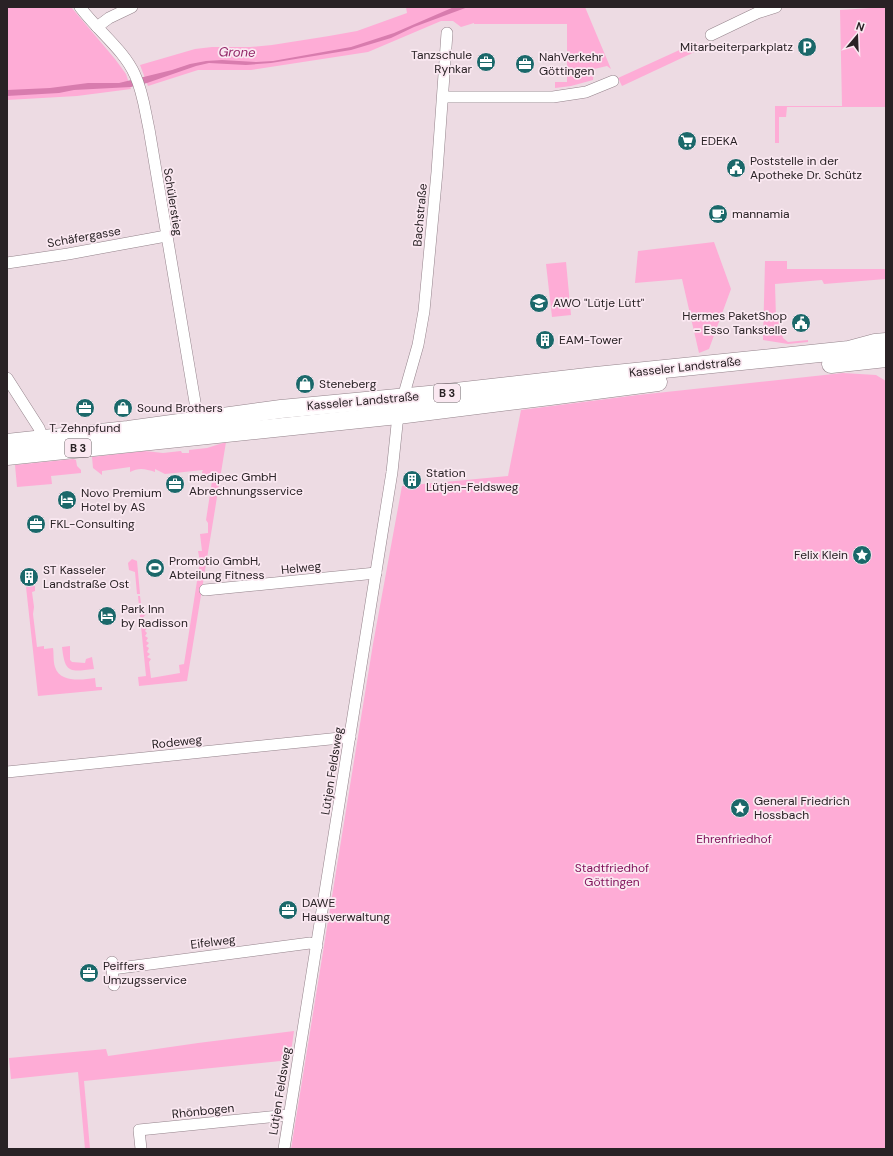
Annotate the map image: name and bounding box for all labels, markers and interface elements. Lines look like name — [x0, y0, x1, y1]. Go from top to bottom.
north arrow — [837, 16, 877, 56]
text: N — [854, 19, 866, 34]
parking icon: Mitarbeiterparkplatz — [796, 36, 818, 58]
place label: Mitarbeiterparkplatz — [680, 39, 793, 55]
water label: Grone — [218, 43, 256, 61]
place label: Tanzschule Rynkar — [411, 47, 473, 77]
place label: NahVerkehr Göttingen — [539, 49, 604, 79]
office icon: Tanzschule Rynkar — [475, 51, 497, 73]
office icon: NahVerkehr Göttingen — [514, 53, 536, 75]
supermarket icon: EDEKA — [676, 130, 698, 152]
place label: EDEKA — [701, 133, 738, 149]
place label: Poststelle in der Apotheke Dr. Schütz — [750, 153, 862, 183]
public building icon: Poststelle in der Apotheke Dr. Schütz — [725, 157, 747, 179]
street label: Schülerstieg — [160, 167, 186, 237]
street label: Bachstraße — [409, 182, 431, 247]
cafe icon: mannamia — [707, 203, 729, 225]
place label: mannamia — [732, 206, 790, 222]
street label: Schäfergasse — [46, 223, 122, 251]
school or university icon: AWO "Lütje Lütt" — [528, 292, 550, 314]
place label: AWO "Lütje Lütt" — [553, 295, 645, 311]
place label: Hermes PaketShop - Esso Tankstelle — [682, 308, 787, 338]
public building icon: Hermes PaketShop - Esso Tankstelle — [790, 312, 812, 334]
building icon: EAM-Tower — [534, 329, 556, 351]
place label: EAM-Tower — [559, 332, 623, 348]
street label: Kasseler Landstraße — [628, 353, 742, 381]
shop icon: Steneberg — [294, 373, 316, 395]
place label: Steneberg — [319, 376, 377, 392]
road number: B 3 — [434, 384, 460, 402]
street label: Kasseler Landstraße — [306, 388, 420, 414]
office icon: T. Zehnpfund — [74, 397, 96, 419]
shop icon: Sound Brothers — [112, 397, 134, 419]
place label: Sound Brothers — [137, 400, 223, 416]
place label: T. Zehnpfund — [49, 420, 121, 436]
road number: B 3 — [65, 439, 91, 457]
place label: Station Lütjen-Feldsweg — [426, 465, 519, 495]
place label: medipec GmbH Abrechnungsservice — [189, 469, 303, 499]
building icon: Station Lütjen-Feldsweg — [401, 469, 423, 491]
office icon: medipec GmbH Abrechnungsservice — [164, 473, 186, 495]
place label: Novo Premium Hotel by AS — [81, 485, 162, 515]
hotel icon: Novo Premium Hotel by AS — [56, 489, 78, 511]
office icon: FKL-Consulting — [25, 513, 47, 535]
place label: FKL-Consulting — [50, 516, 135, 532]
place icon: Felix Klein — [851, 544, 873, 566]
place label: Felix Klein — [794, 547, 848, 563]
place label: Promotio GmbH, Abteilung Fitness — [169, 553, 265, 583]
sports icon: Promotio GmbH, Abteilung Fitness — [144, 557, 166, 579]
street label: Helweg — [280, 558, 322, 578]
place label: ST Kasseler Landstraße Ost — [43, 562, 130, 592]
building icon: ST Kasseler Landstraße Ost — [18, 566, 40, 588]
place label: Park Inn by Radisson — [121, 601, 188, 631]
hotel icon: Park Inn by Radisson — [96, 605, 118, 627]
street label: Lütjen Feldsweg — [317, 725, 347, 816]
street label: Rodeweg — [151, 731, 203, 753]
place label: General Friedrich Hossbach — [754, 793, 850, 823]
place icon: General Friedrich Hossbach — [729, 797, 751, 819]
park label: Ehrenfriedhof — [696, 831, 772, 847]
park label: Stadtfriedhof Göttingen — [575, 860, 649, 890]
place label: DAWE Hausverwaltung — [302, 895, 390, 925]
office icon: DAWE Hausverwaltung — [277, 899, 299, 921]
street label: Eifelweg — [189, 931, 237, 953]
place label: Peiffers Umzugsservice — [103, 958, 187, 988]
office icon: Peiffers Umzugsservice — [78, 962, 100, 984]
street label: Lütjen Feldsweg — [265, 1045, 295, 1136]
street label: Rhönbogen — [171, 1100, 235, 1122]

